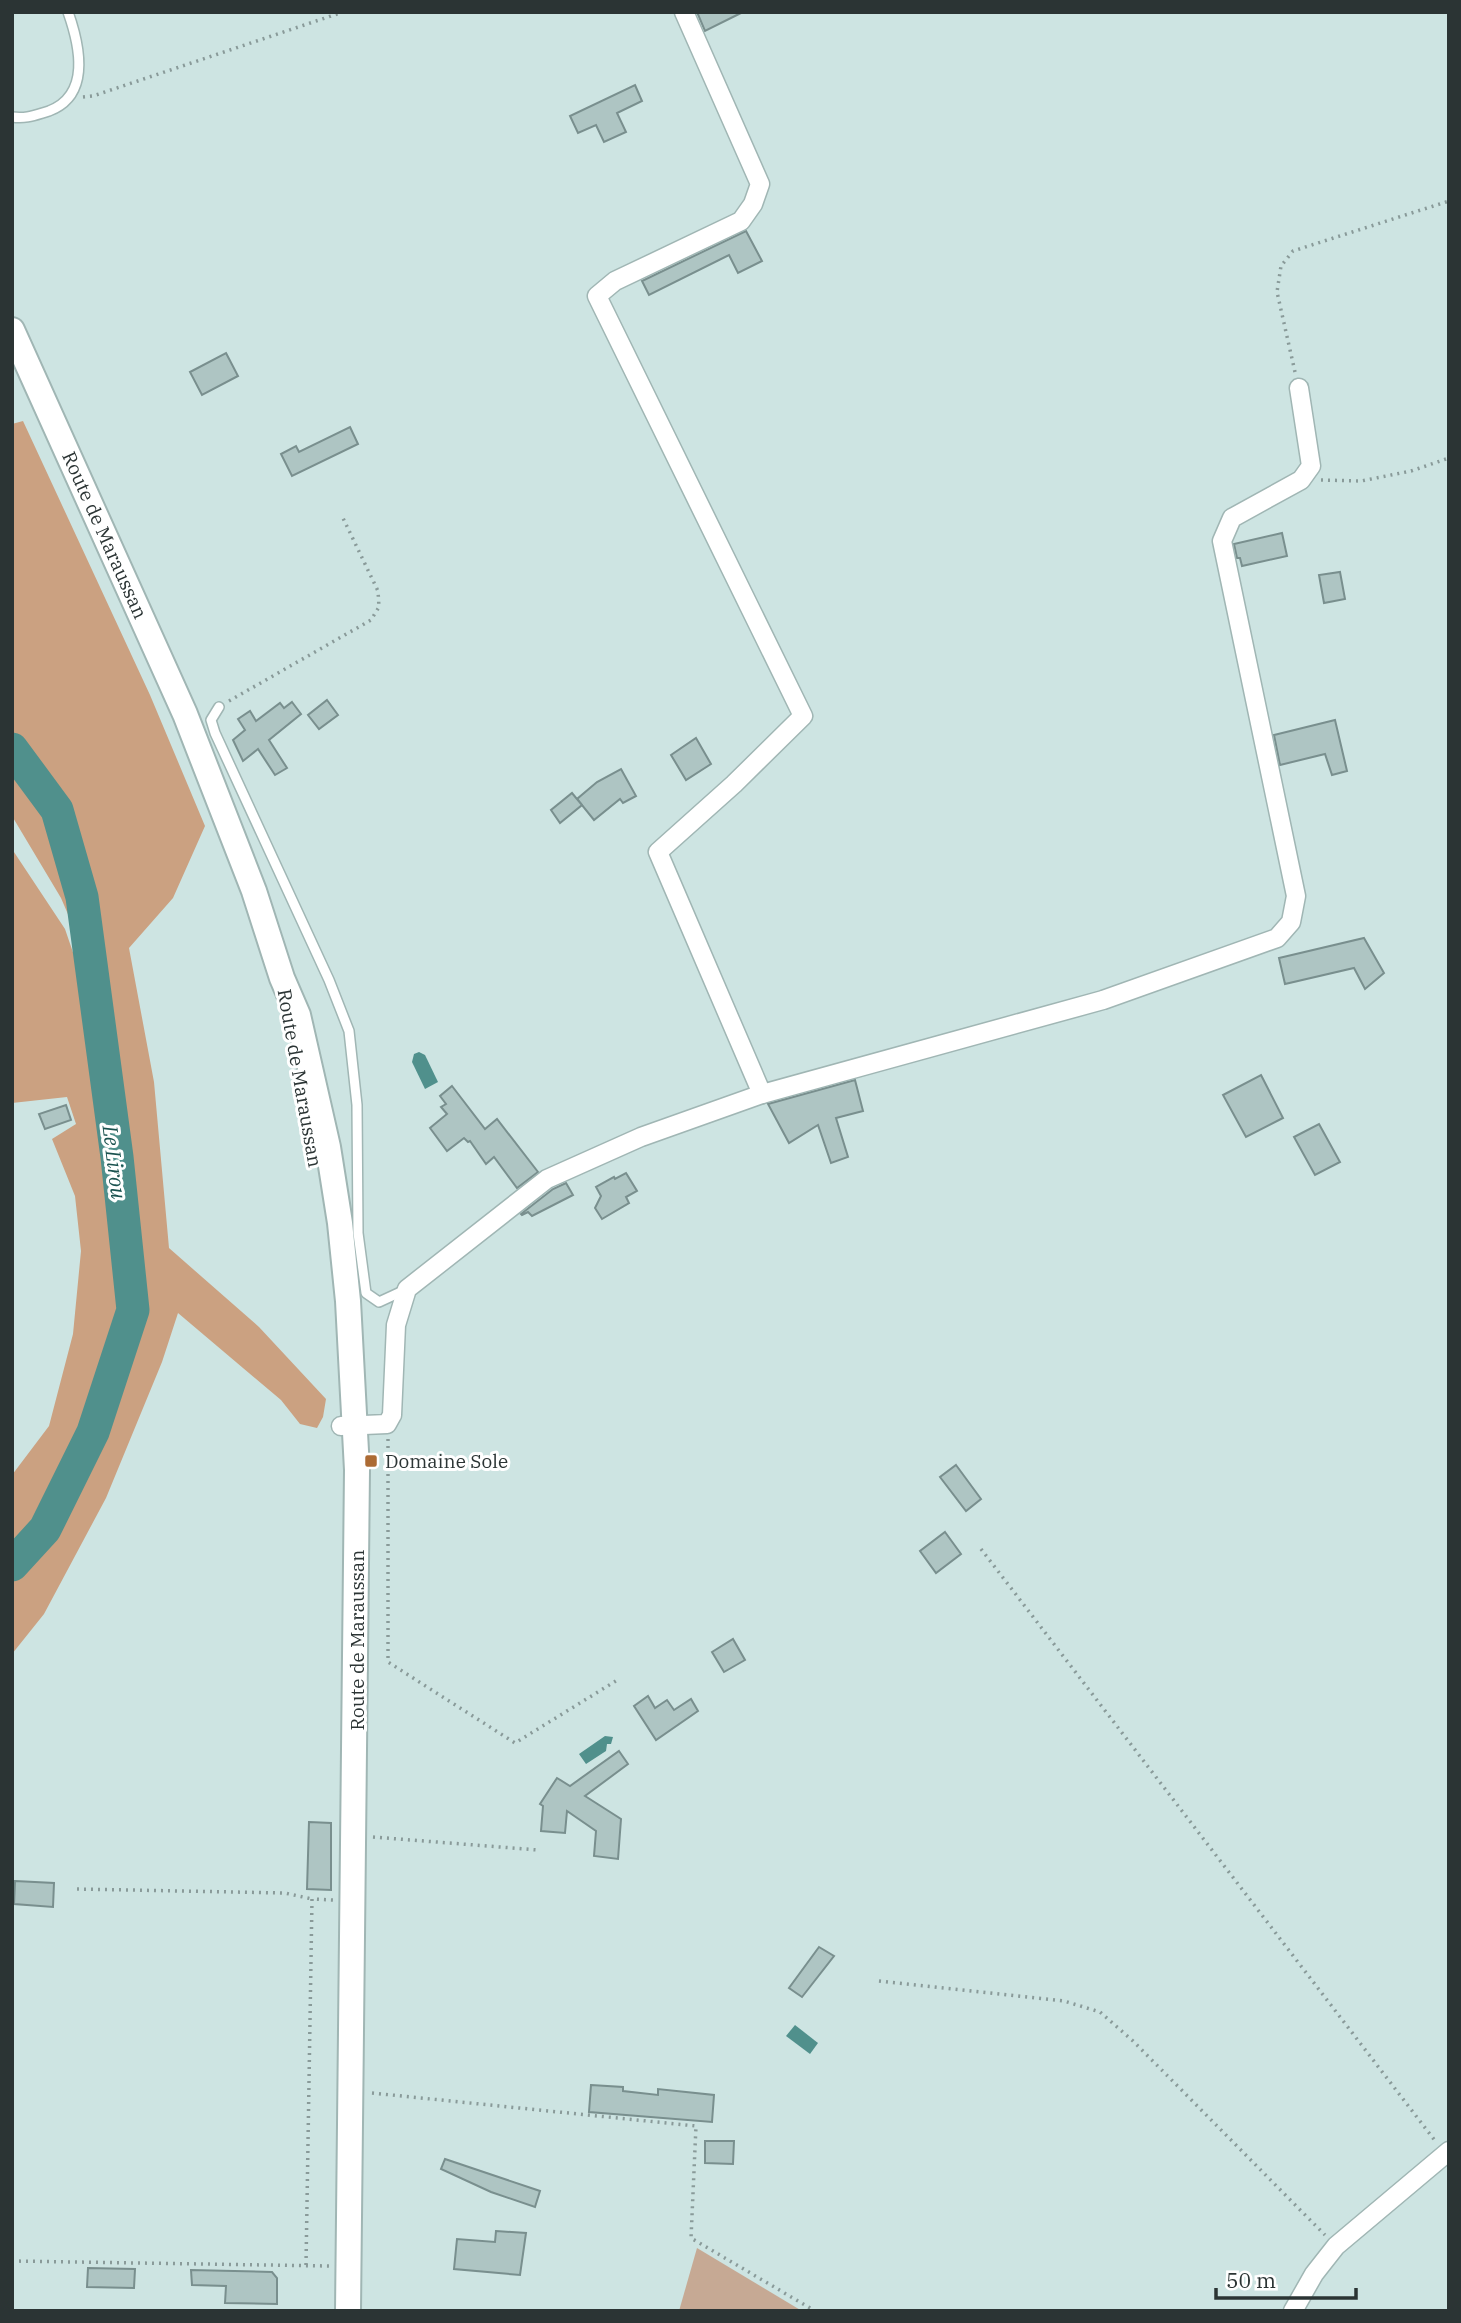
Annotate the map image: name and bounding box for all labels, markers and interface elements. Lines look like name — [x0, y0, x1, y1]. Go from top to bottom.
street label: Route de Maraussan — [57, 448, 153, 622]
street label: Route de Maraussan — [272, 987, 328, 1169]
water label: Le Lirou — [96, 1122, 133, 1201]
place label: Domaine Sole — [385, 1449, 508, 1473]
marker: Domaine Sole — [363, 1453, 379, 1469]
street label: Route de Maraussan — [345, 1550, 369, 1730]
scale bar — [1216, 2256, 1356, 2300]
text: 50 m — [1226, 2266, 1276, 2294]

